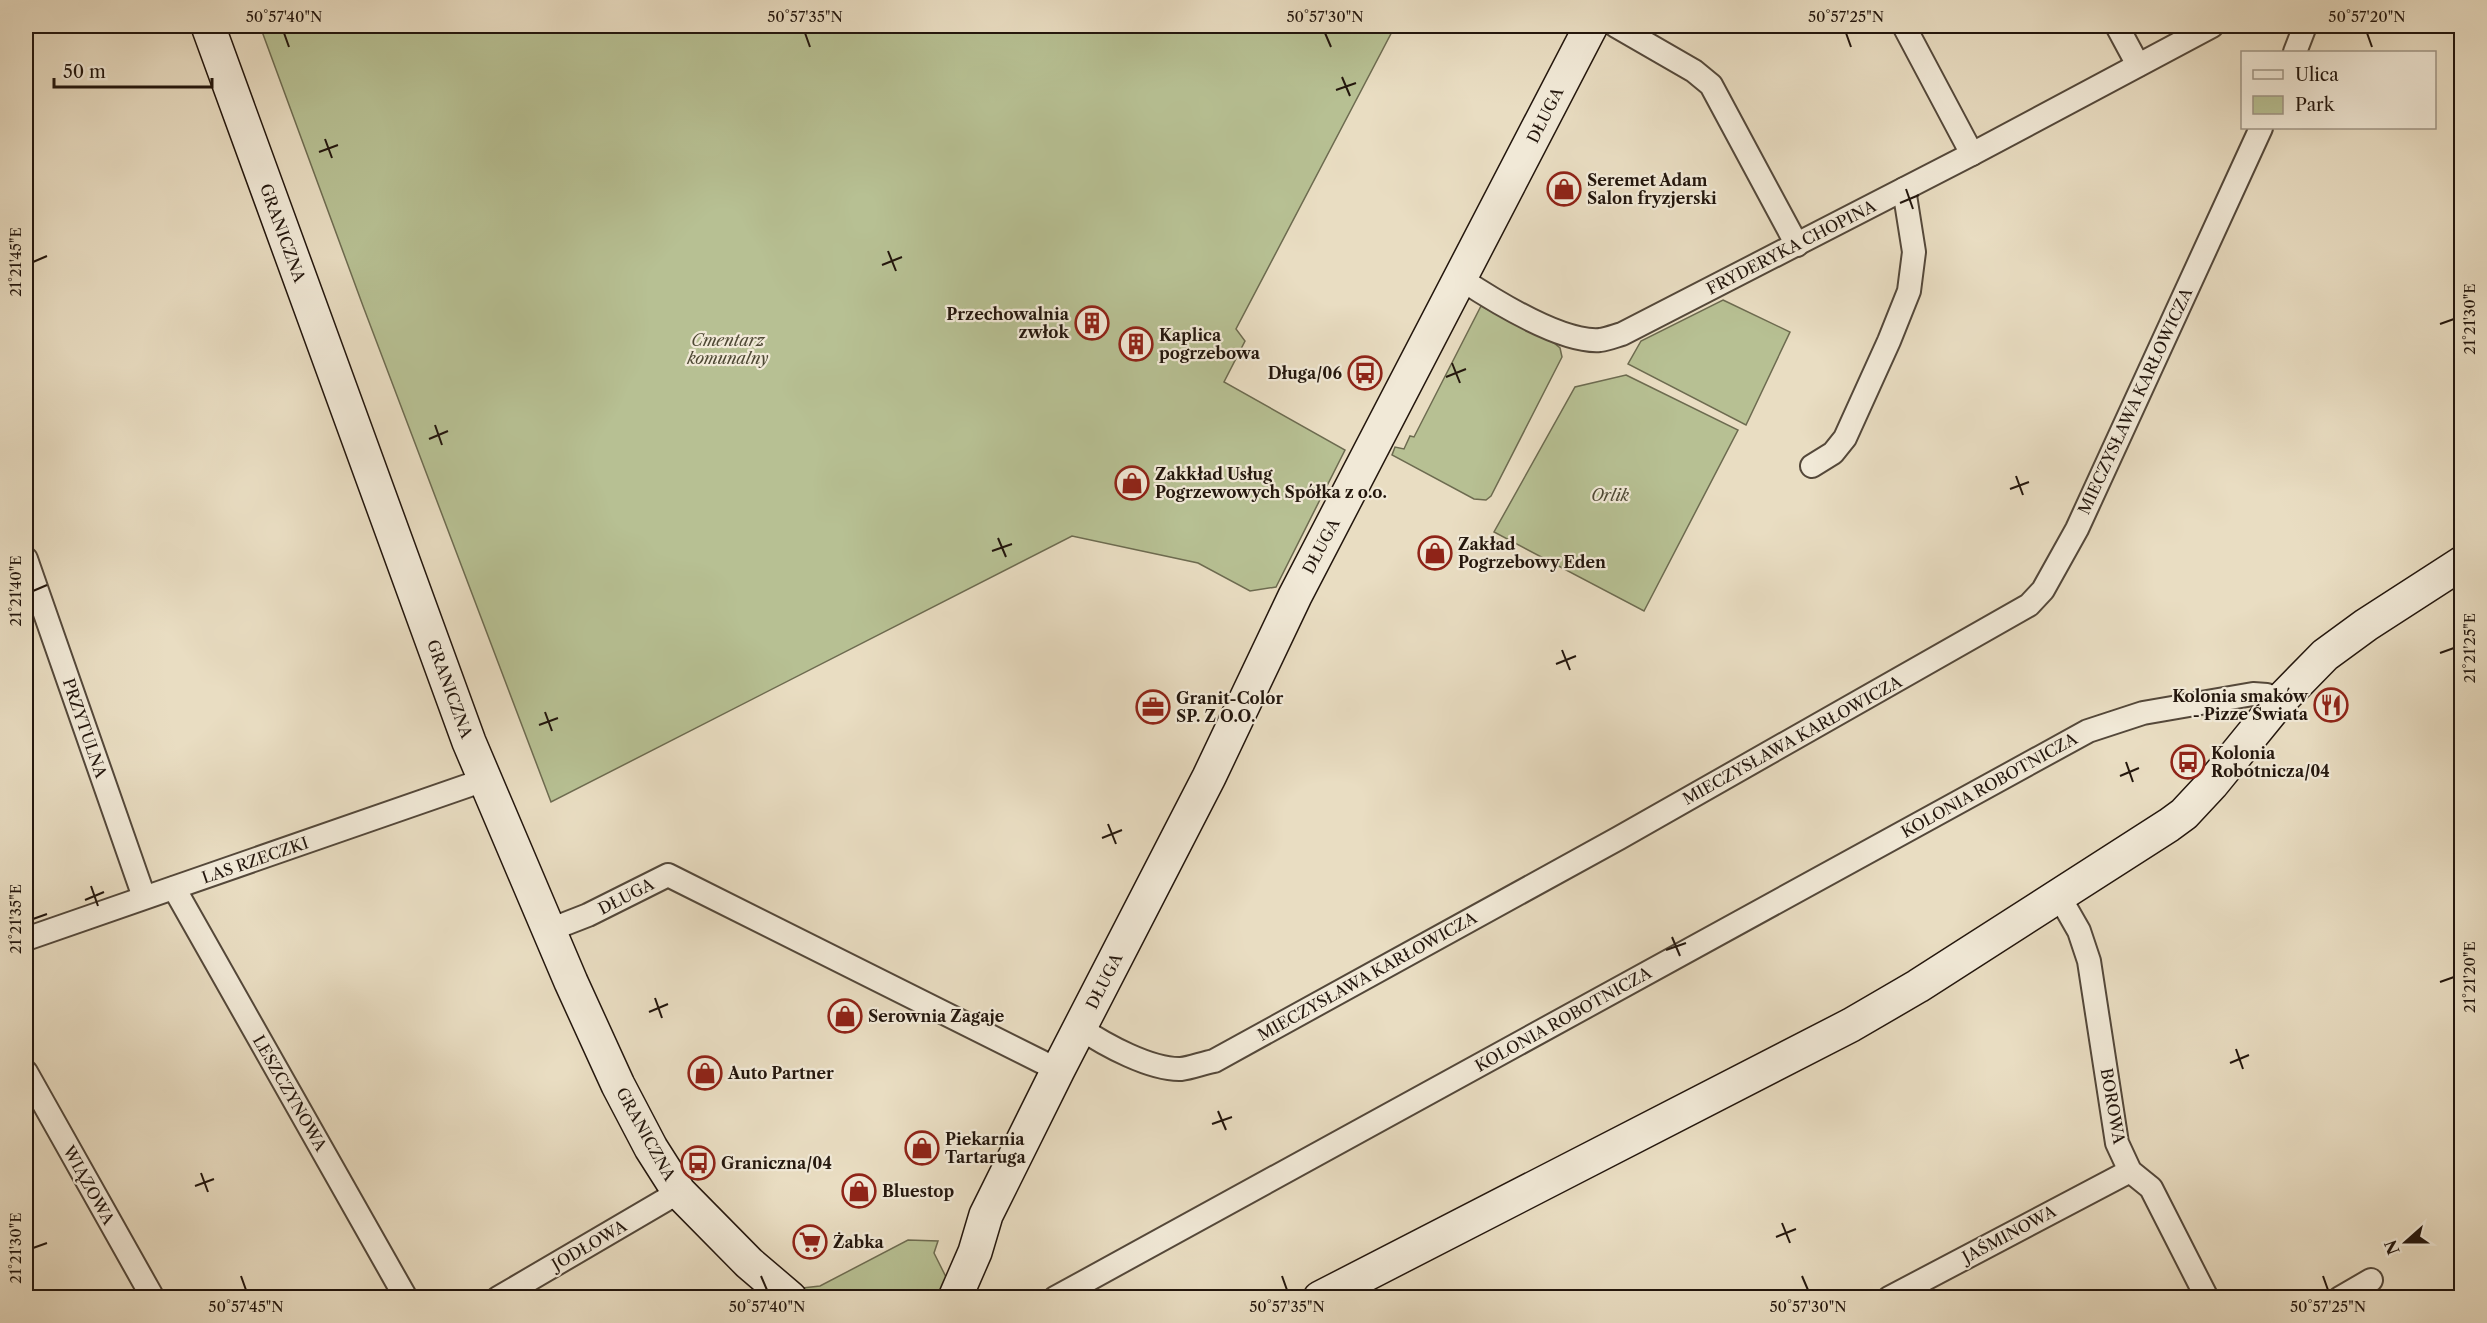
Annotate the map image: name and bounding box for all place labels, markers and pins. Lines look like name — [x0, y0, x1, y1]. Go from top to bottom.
place label: Seremet Adam Salon fryzjerski — [1587, 170, 1717, 208]
shop icon: Seremet Adam Salon fryzjerski — [1546, 171, 1582, 207]
place label: Przechowalnia zwłok — [946, 304, 1070, 342]
building icon: Przechowalnia zwłok — [1074, 305, 1110, 341]
place label: Kaplica pogrzebowa — [1159, 325, 1261, 363]
building icon: Kaplica pogrzebowa — [1118, 326, 1154, 362]
bus stop icon: Długa/06 — [1347, 355, 1383, 391]
place label: Długa/06 — [1268, 363, 1342, 383]
place label: Zakkład Usług Pogrzewowych Spółka z o.o. — [1155, 464, 1387, 502]
shop icon: Zakkład Usług Pogrzewowych Spółka z o.o. — [1114, 465, 1150, 501]
place label: Zakład Pogrzebowy Eden — [1458, 534, 1606, 572]
shop icon: Zakład Pogrzebowy Eden — [1417, 535, 1453, 571]
place label: Kolonia smaków - Pizze Świata — [2172, 686, 2309, 724]
restaurant icon: Kolonia smaków - Pizze Świata — [2313, 687, 2349, 723]
place label: Granit-Color SP. Z O.O. — [1176, 688, 1283, 726]
office icon: Granit-Color SP. Z O.O. — [1135, 689, 1171, 725]
place label: Kolonia Robotnicza/04 — [2211, 743, 2330, 781]
bus stop icon: Kolonia Robotnicza/04 — [2170, 744, 2206, 780]
shop icon: Serownia Zagaje — [827, 998, 863, 1034]
place label: Serownia Zagaje — [868, 1006, 1005, 1026]
shop icon: Auto Partner — [687, 1055, 723, 1091]
place label: Auto Partner — [727, 1063, 834, 1083]
place label: Piekarnia Tartaruga — [945, 1129, 1026, 1167]
shop icon: Piekarnia Tartaruga — [904, 1130, 940, 1166]
bus stop icon: Graniczna/04 — [680, 1145, 716, 1181]
place label: Graniczna/04 — [721, 1153, 832, 1173]
shop icon: Bluestop — [841, 1173, 877, 1209]
place label: Bluestop — [882, 1181, 955, 1201]
supermarket icon: Żabka — [792, 1224, 828, 1260]
place label: Żabka — [833, 1232, 885, 1252]

